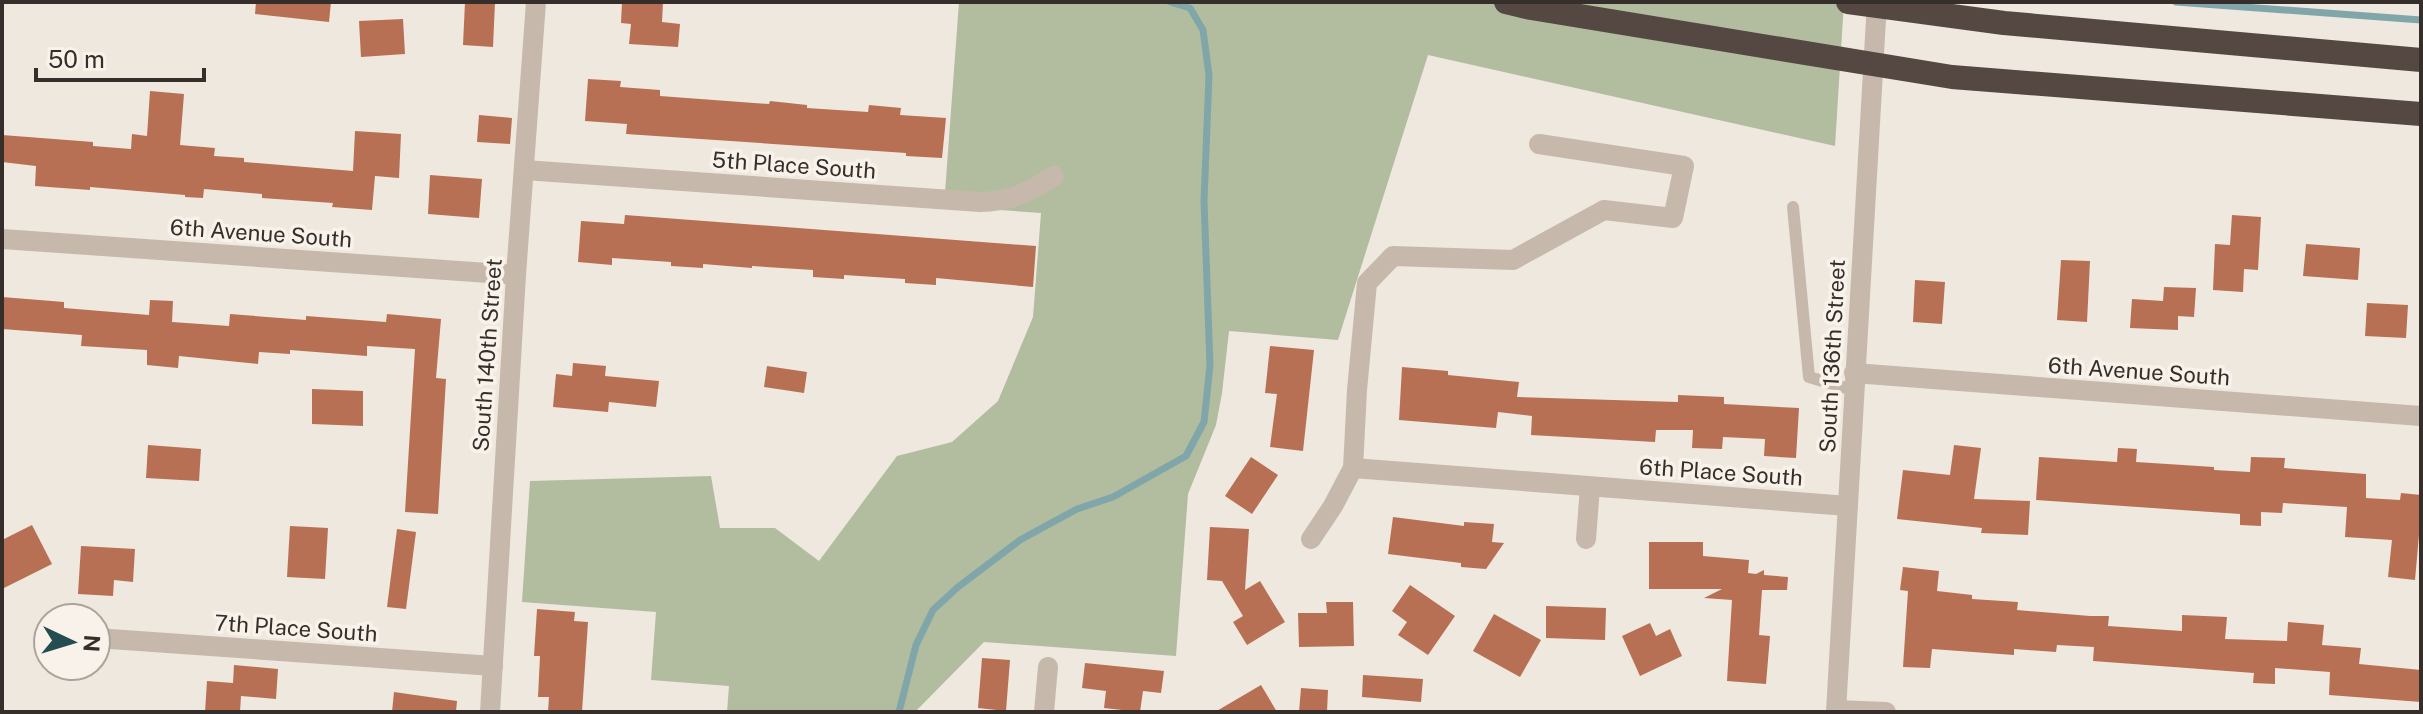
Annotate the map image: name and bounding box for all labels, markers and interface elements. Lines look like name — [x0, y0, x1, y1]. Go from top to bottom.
scale bar — [36, 32, 204, 82]
text: 50 m — [48, 45, 105, 73]
street label: 5th Place South — [711, 146, 877, 184]
street label: 6th Avenue South — [169, 214, 353, 252]
street label: South 140th Street — [467, 258, 507, 452]
street label: South 136th Street — [1814, 259, 1850, 453]
street label: 6th Avenue South — [2047, 352, 2231, 390]
street label: 6th Place South — [1638, 453, 1804, 491]
north arrow — [32, 602, 112, 682]
street label: 7th Place South — [214, 609, 378, 647]
text: N — [78, 634, 106, 653]

